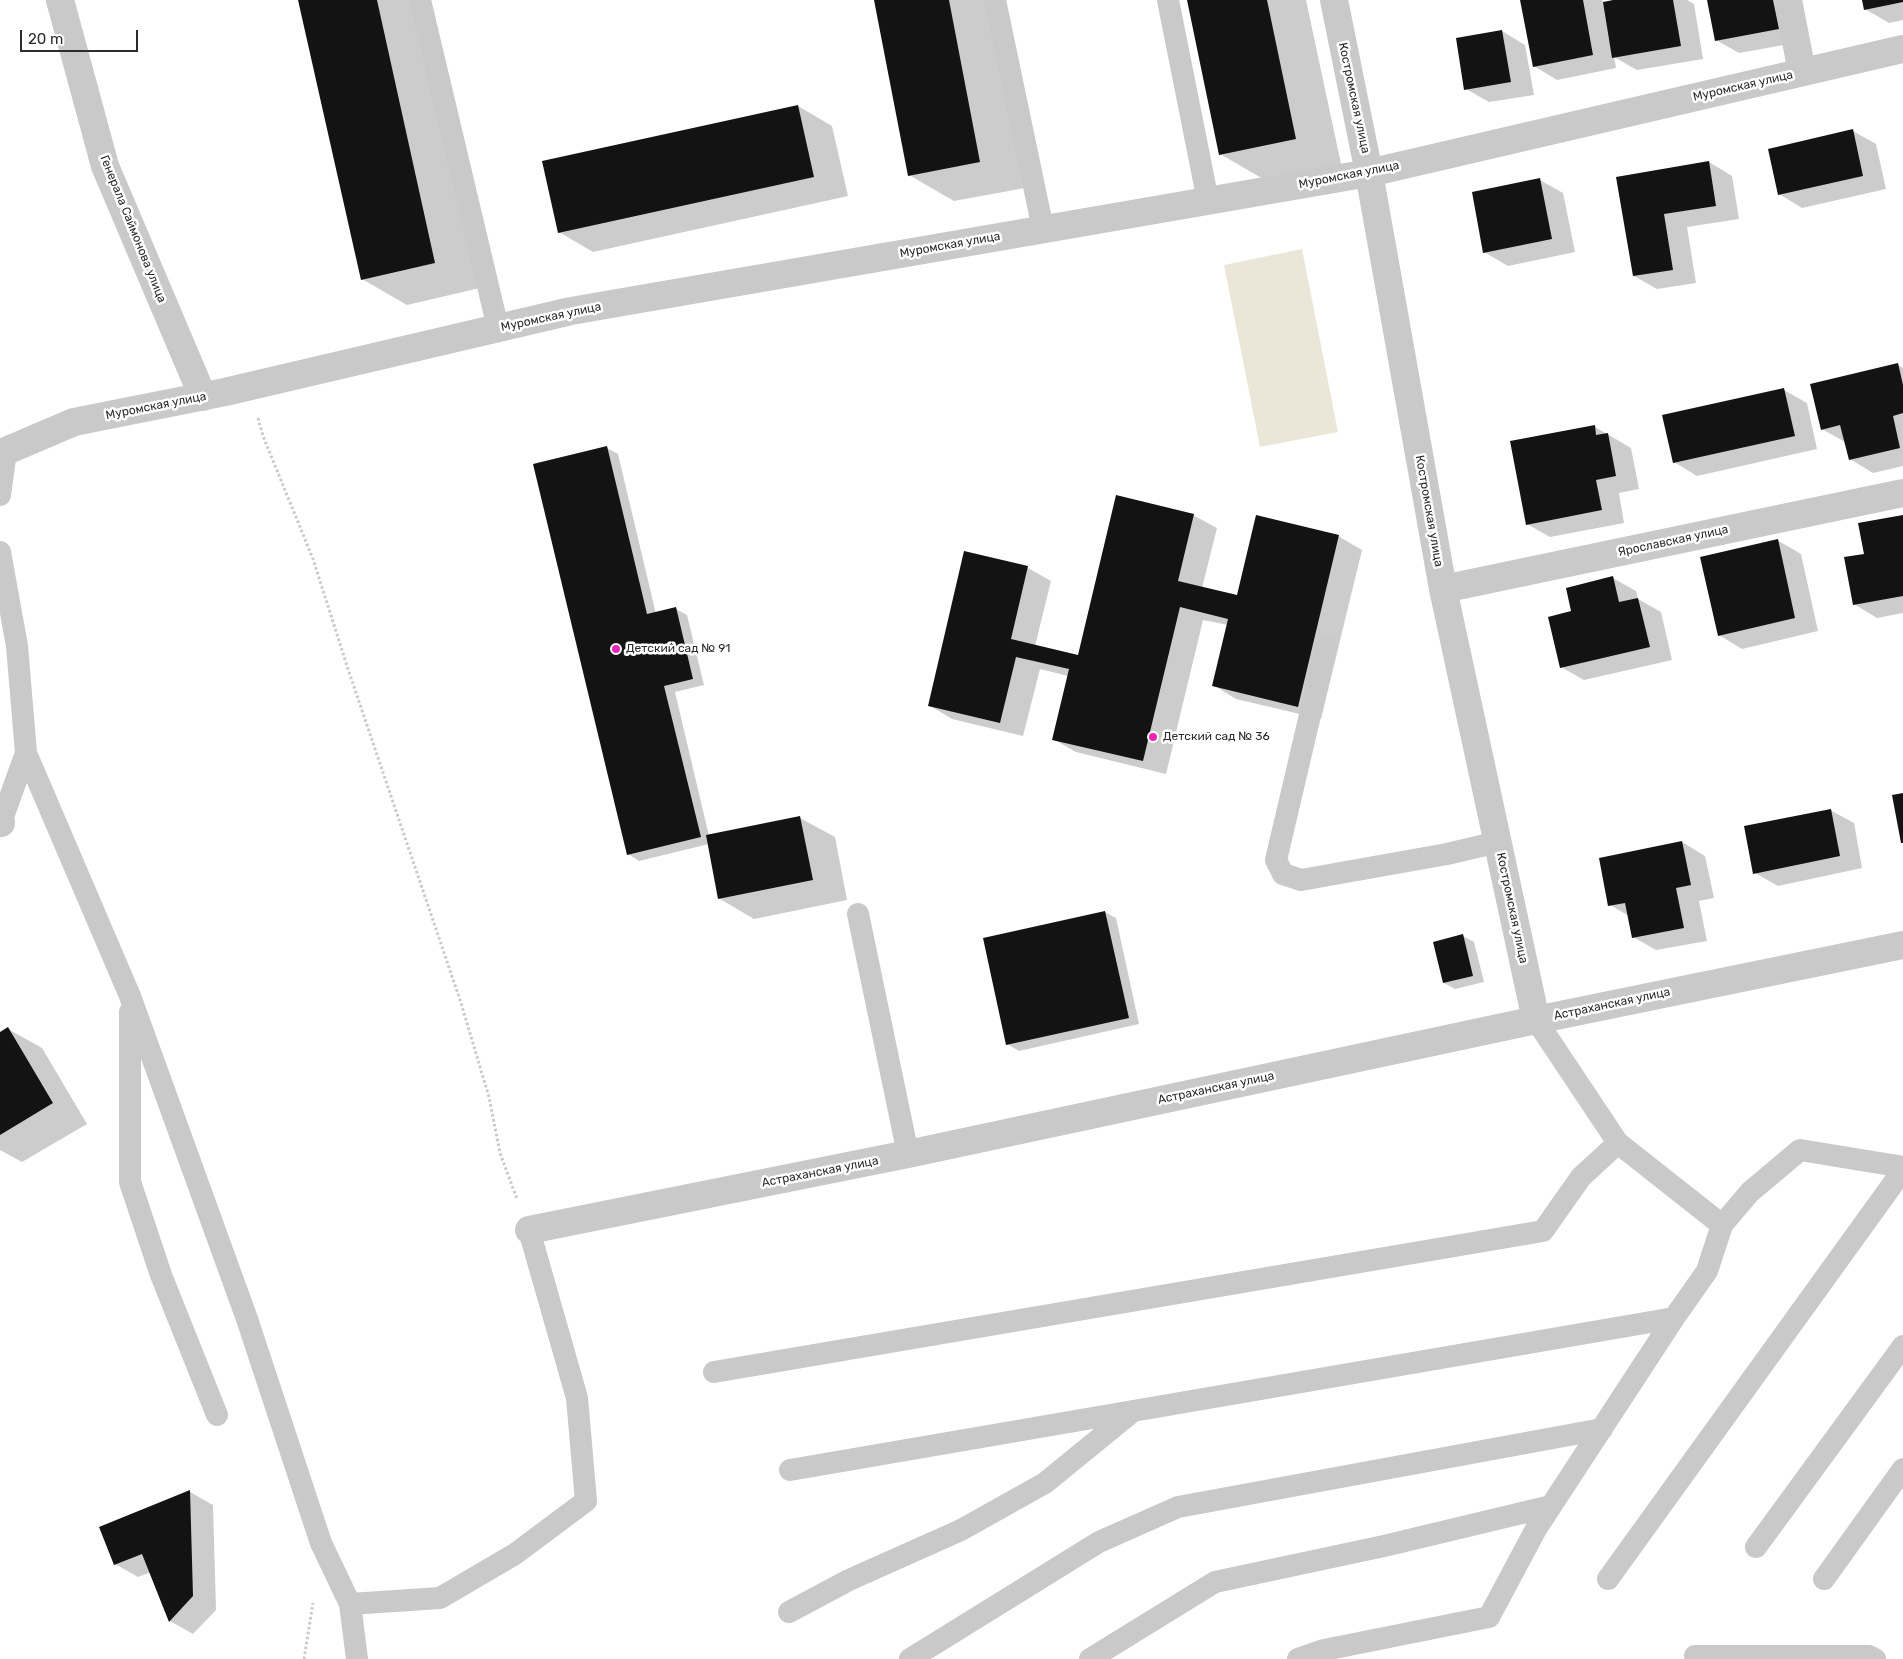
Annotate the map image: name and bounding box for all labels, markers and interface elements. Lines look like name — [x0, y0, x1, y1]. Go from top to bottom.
scale bar — [22, 20, 140, 52]
text: 20 m — [28, 30, 63, 48]
street label: Костромская улица — [1335, 41, 1373, 155]
street label: Муромская улица — [1692, 68, 1794, 104]
street label: Генерала Саймонова улица — [97, 153, 169, 305]
street label: Муромская улица — [1298, 158, 1400, 192]
street label: Муромская улица — [899, 229, 1001, 261]
street label: Муромская улица — [500, 299, 602, 335]
street label: Муромская улица — [105, 389, 207, 423]
street label: Костромская улица — [1412, 454, 1446, 568]
street label: Ярославская улица — [1616, 522, 1730, 560]
place label: Детский сад № 91 — [626, 642, 730, 656]
marker: Детский сад № 91 — [610, 643, 622, 655]
place label: Детский сад № 36 — [1163, 730, 1270, 744]
marker: Детский сад № 36 — [1147, 731, 1159, 743]
street label: Костромская улица — [1493, 851, 1531, 965]
street label: Астраханская улица — [1552, 985, 1672, 1023]
street label: Астраханская улица — [1156, 1069, 1276, 1107]
street label: Астраханская улица — [760, 1154, 880, 1190]

